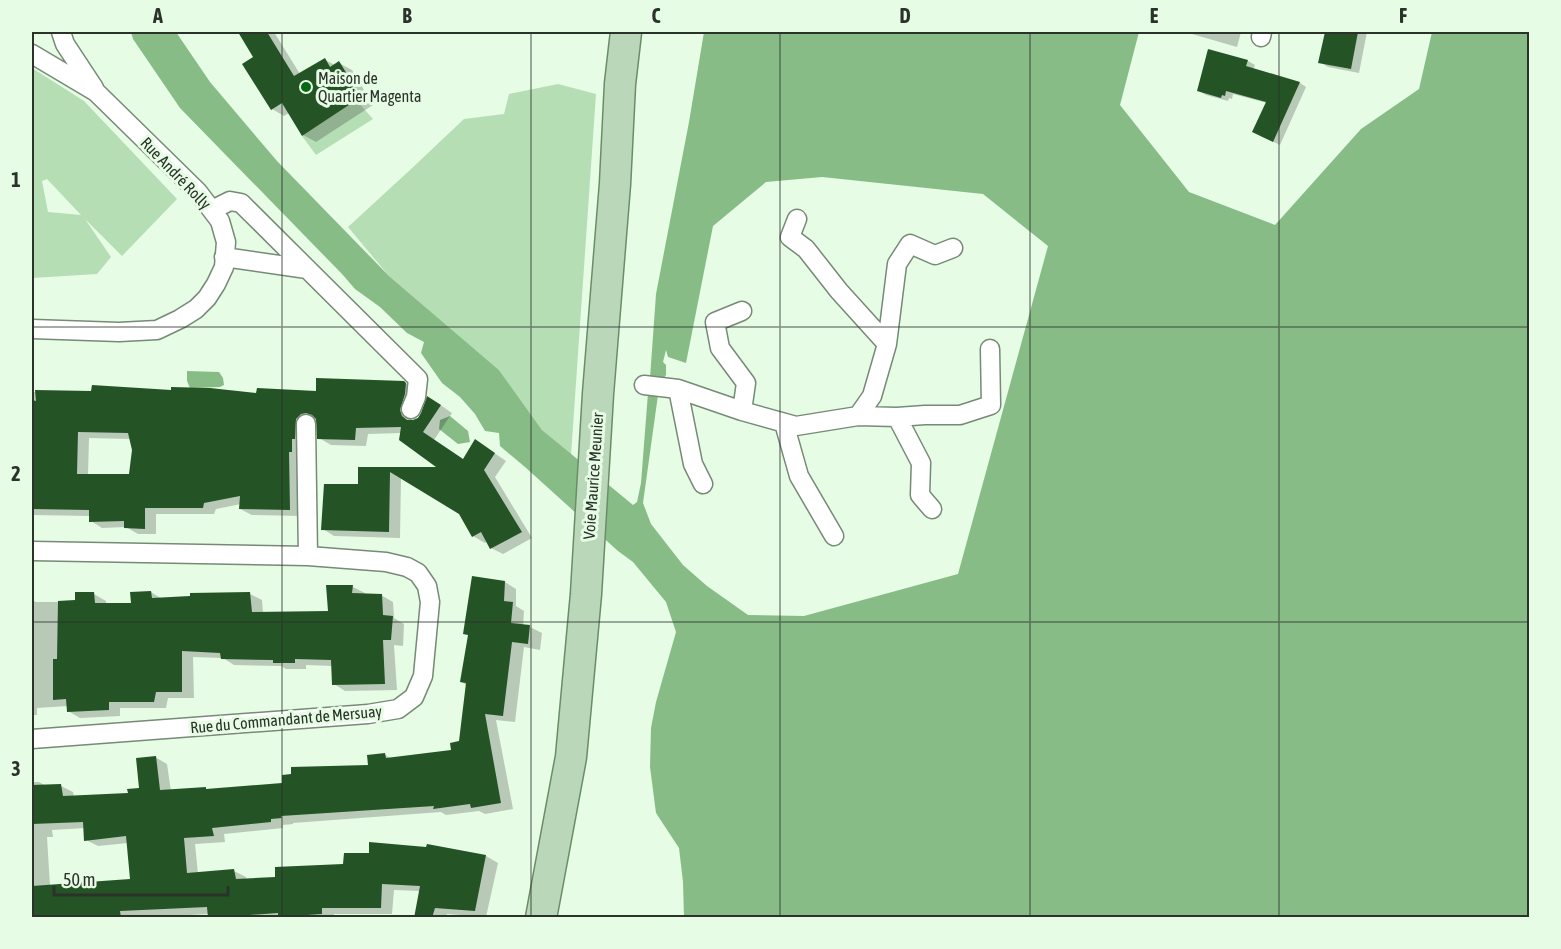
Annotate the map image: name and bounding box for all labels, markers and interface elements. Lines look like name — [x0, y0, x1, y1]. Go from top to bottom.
text: A — [152, 4, 163, 27]
text: B — [402, 4, 412, 27]
text: C — [652, 4, 661, 27]
text: D — [899, 4, 911, 27]
text: E — [1150, 4, 1159, 27]
text: F — [1399, 4, 1407, 27]
place label: Maison de Quartier Magenta — [318, 69, 421, 106]
marker: Maison de Quartier Magenta — [299, 80, 313, 94]
street label: Rue André Rolly — [137, 133, 215, 214]
text: 1 — [11, 168, 21, 191]
street label: Voie Maurice Meunier — [580, 412, 606, 540]
text: 2 — [11, 462, 21, 485]
street label: Rue du Commandant de Mersuay — [189, 702, 383, 737]
text: 3 — [11, 757, 21, 780]
scale bar — [54, 859, 228, 897]
text: 50 m — [63, 869, 95, 890]

